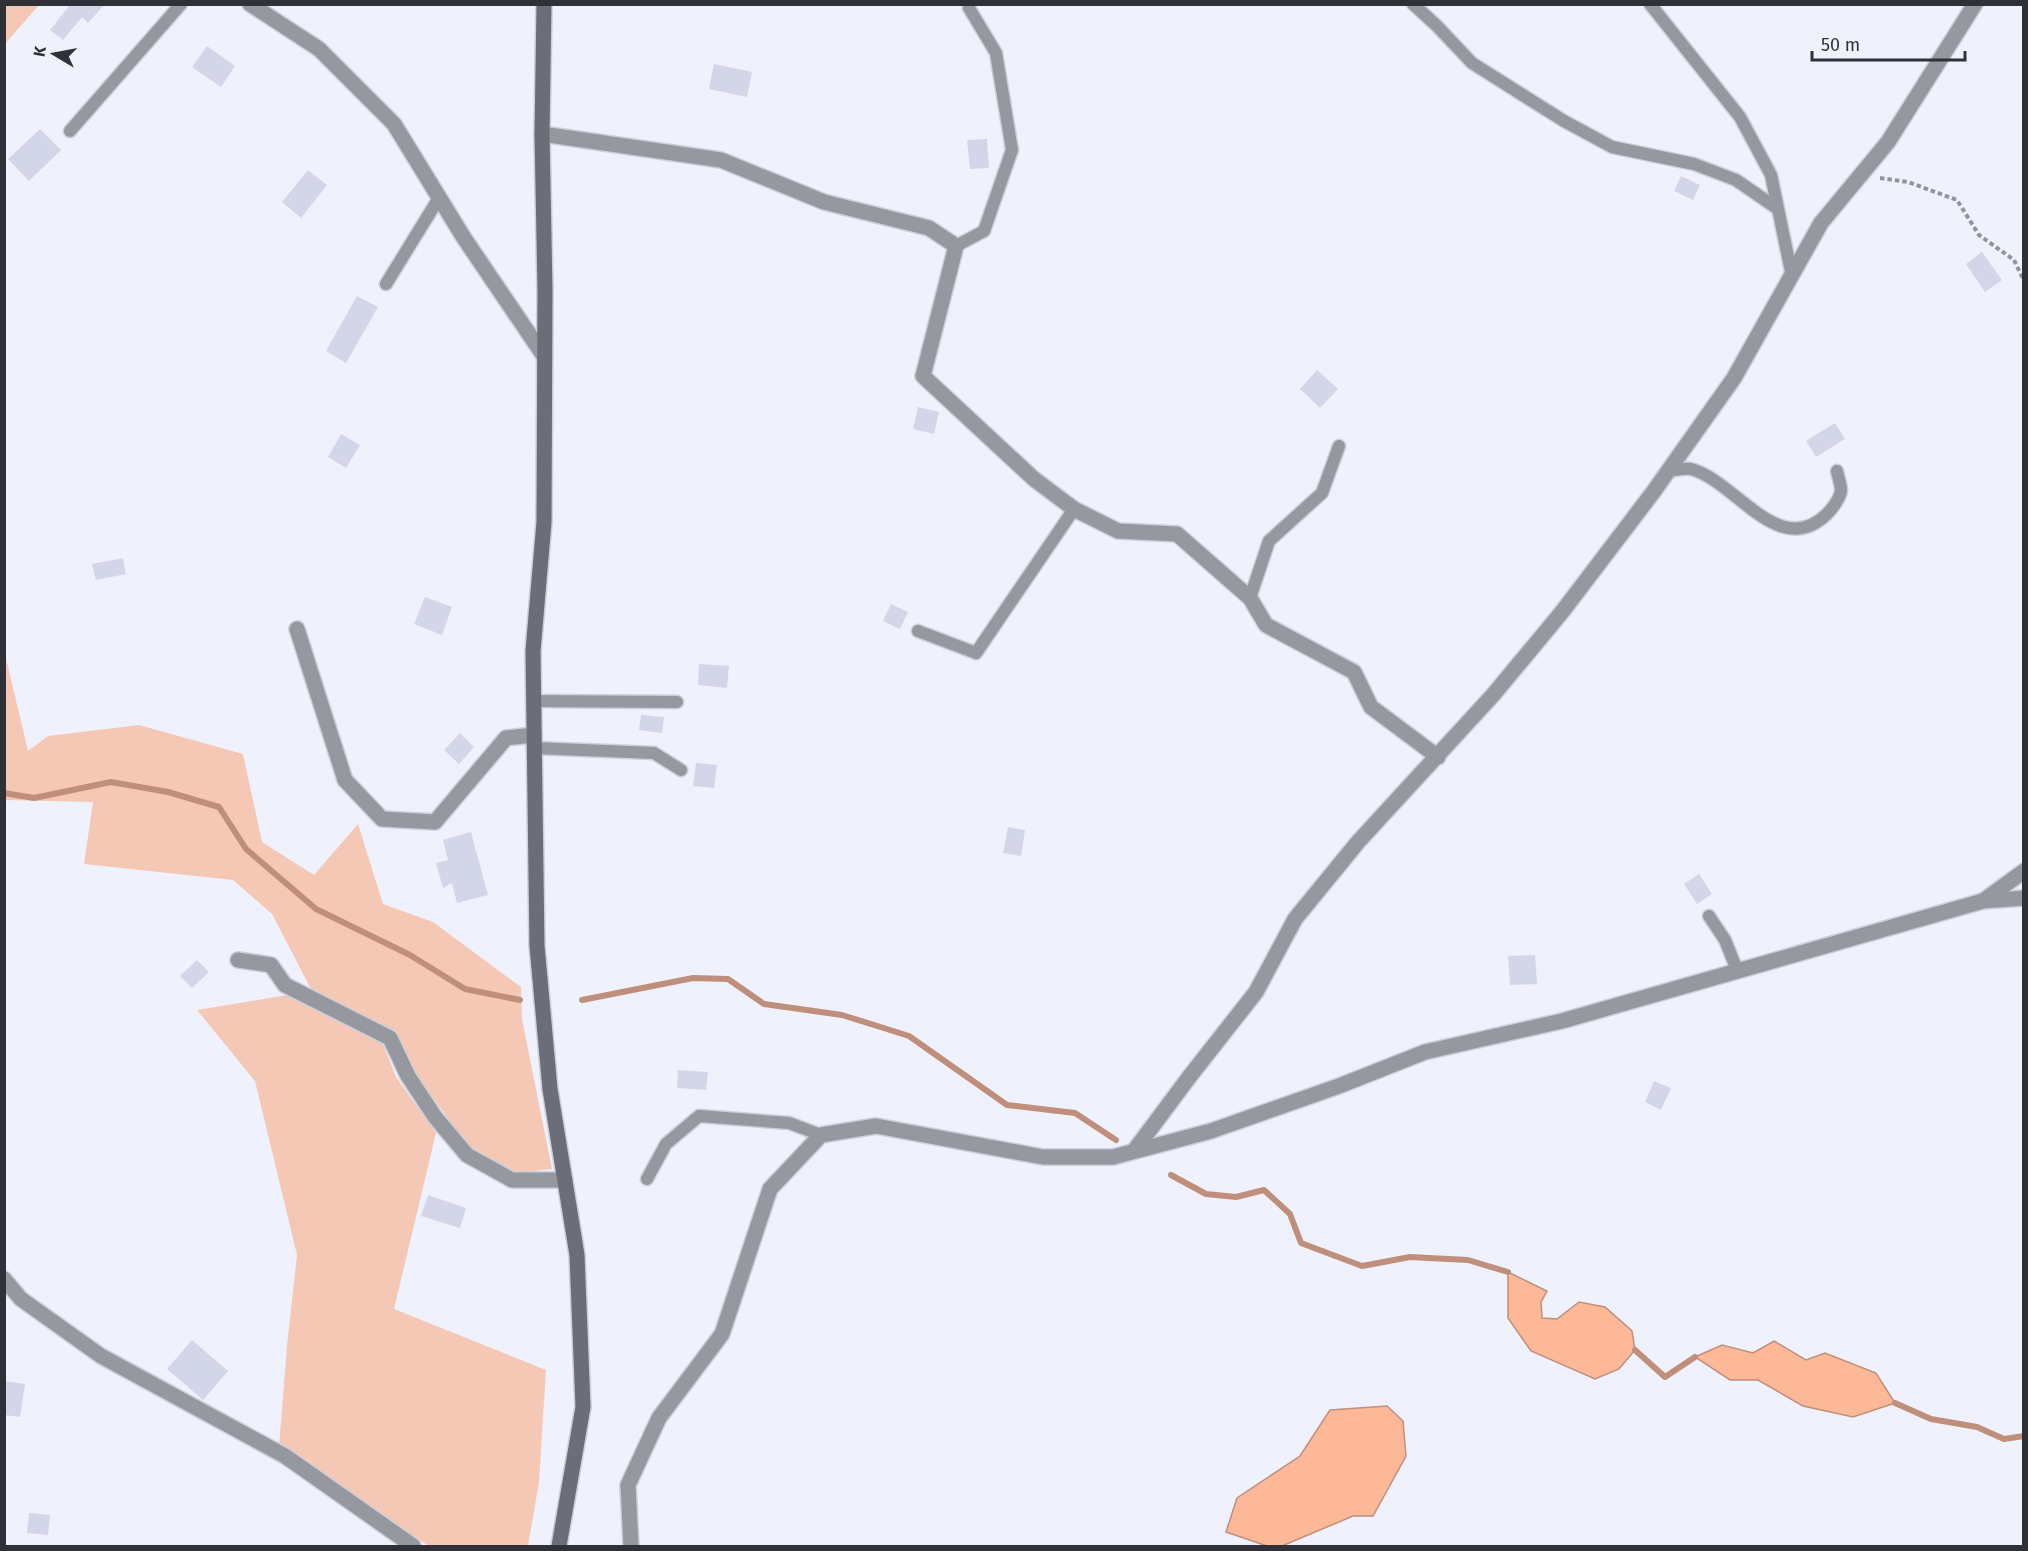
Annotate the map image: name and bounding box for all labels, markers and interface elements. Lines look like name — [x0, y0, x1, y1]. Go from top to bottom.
north arrow — [24, 24, 84, 84]
scale bar — [1812, 24, 1965, 62]
text: 50 m — [1821, 34, 1860, 56]
text: K — [29, 44, 50, 58]

